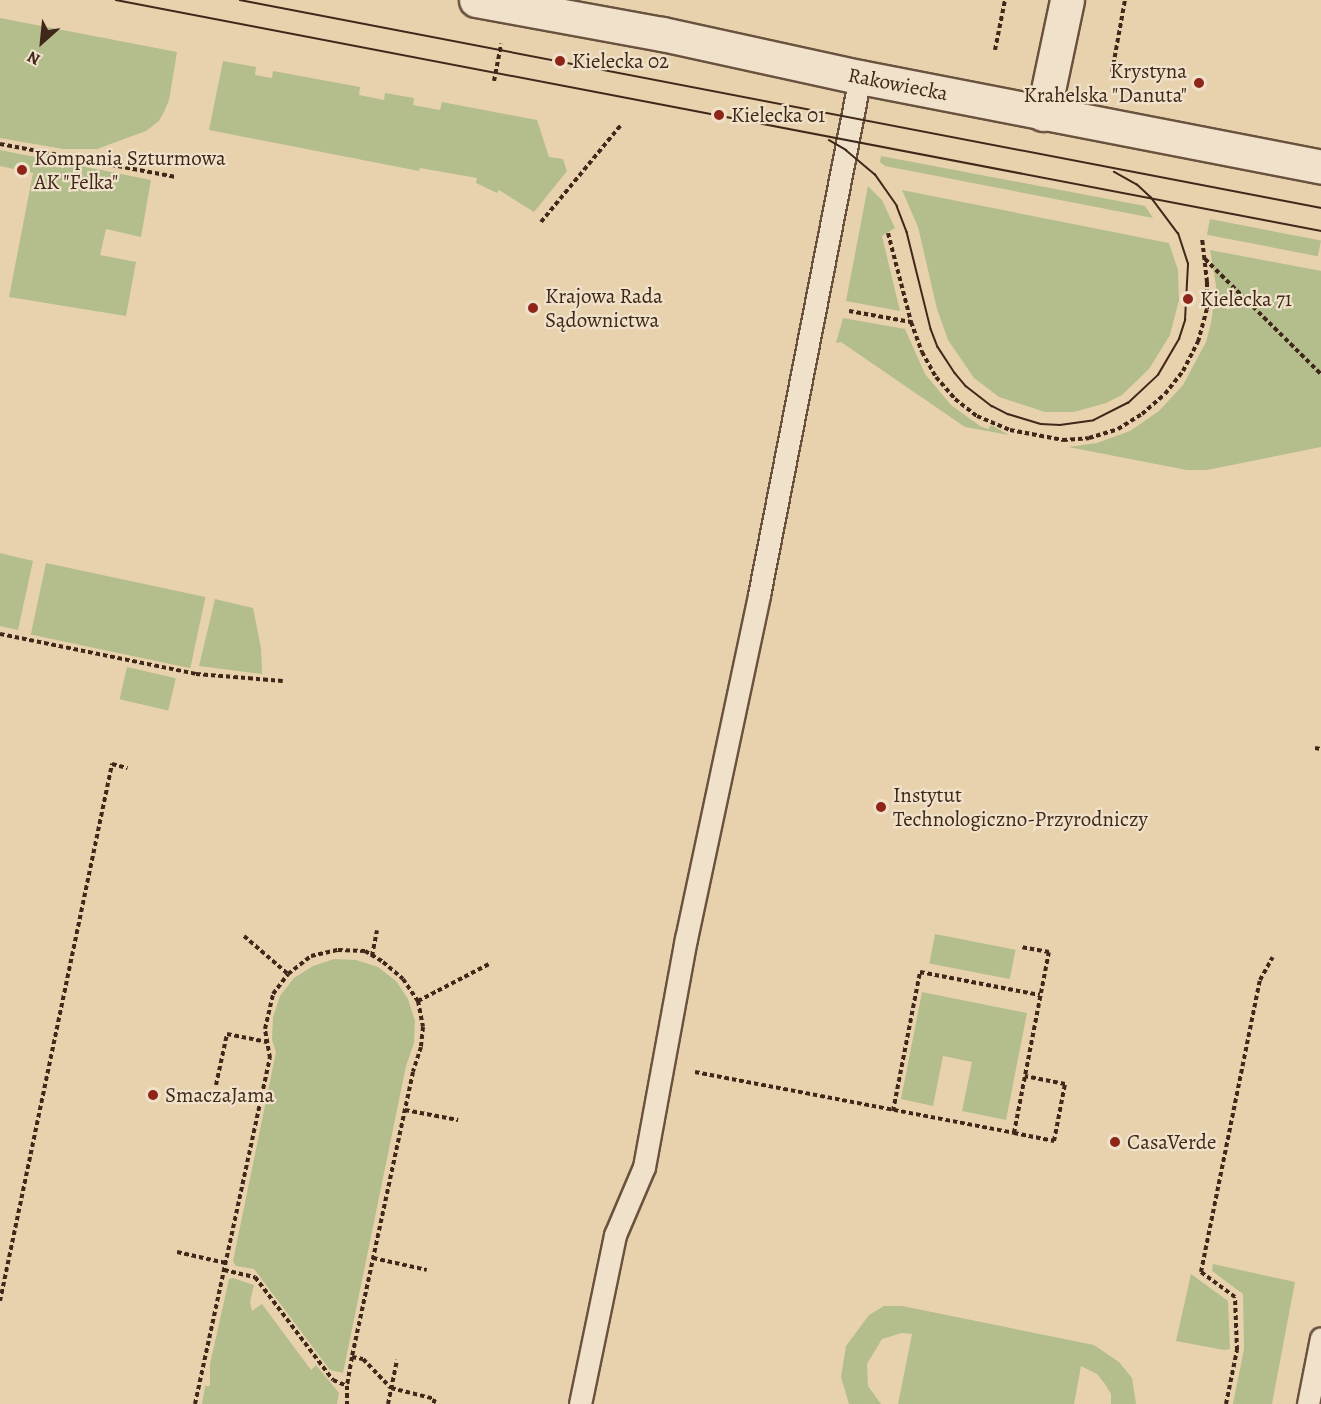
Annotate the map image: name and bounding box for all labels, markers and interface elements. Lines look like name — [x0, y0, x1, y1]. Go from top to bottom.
north arrow — [12, 12, 72, 72]
text: N — [24, 46, 44, 70]
place label: Kielecka 02 — [572, 48, 669, 74]
marker: Kielecka 02 — [553, 54, 567, 68]
place label: Krystyna Krahelska "Danuta" — [1023, 58, 1187, 108]
street label: Rakowiecka — [846, 62, 950, 106]
marker: Krystyna Krahelska "Danuta" — [1192, 76, 1206, 90]
place label: Kielecka 01 — [731, 102, 825, 128]
marker: Kielecka 01 — [712, 108, 726, 122]
place label: Kompania Szturmowa AK "Felka" — [34, 145, 226, 195]
marker: Kompania Szturmowa AK "Felka" — [15, 163, 29, 177]
place label: Krajowa Rada Sądownictwa — [545, 283, 663, 333]
place label: Kielecka 71 — [1200, 286, 1292, 312]
marker: Kielecka 71 — [1181, 292, 1195, 306]
marker: Krajowa Rada Sądownictwa — [526, 301, 540, 315]
place label: Instytut Technologiczno-Przyrodniczy — [893, 782, 1148, 832]
marker: Instytut Technologiczno-Przyrodniczy — [874, 800, 888, 814]
place label: SmaczaJama — [165, 1082, 274, 1108]
marker: SmaczaJama — [146, 1088, 160, 1102]
place label: CasaVerde — [1127, 1129, 1216, 1155]
marker: CasaVerde — [1108, 1135, 1122, 1149]

